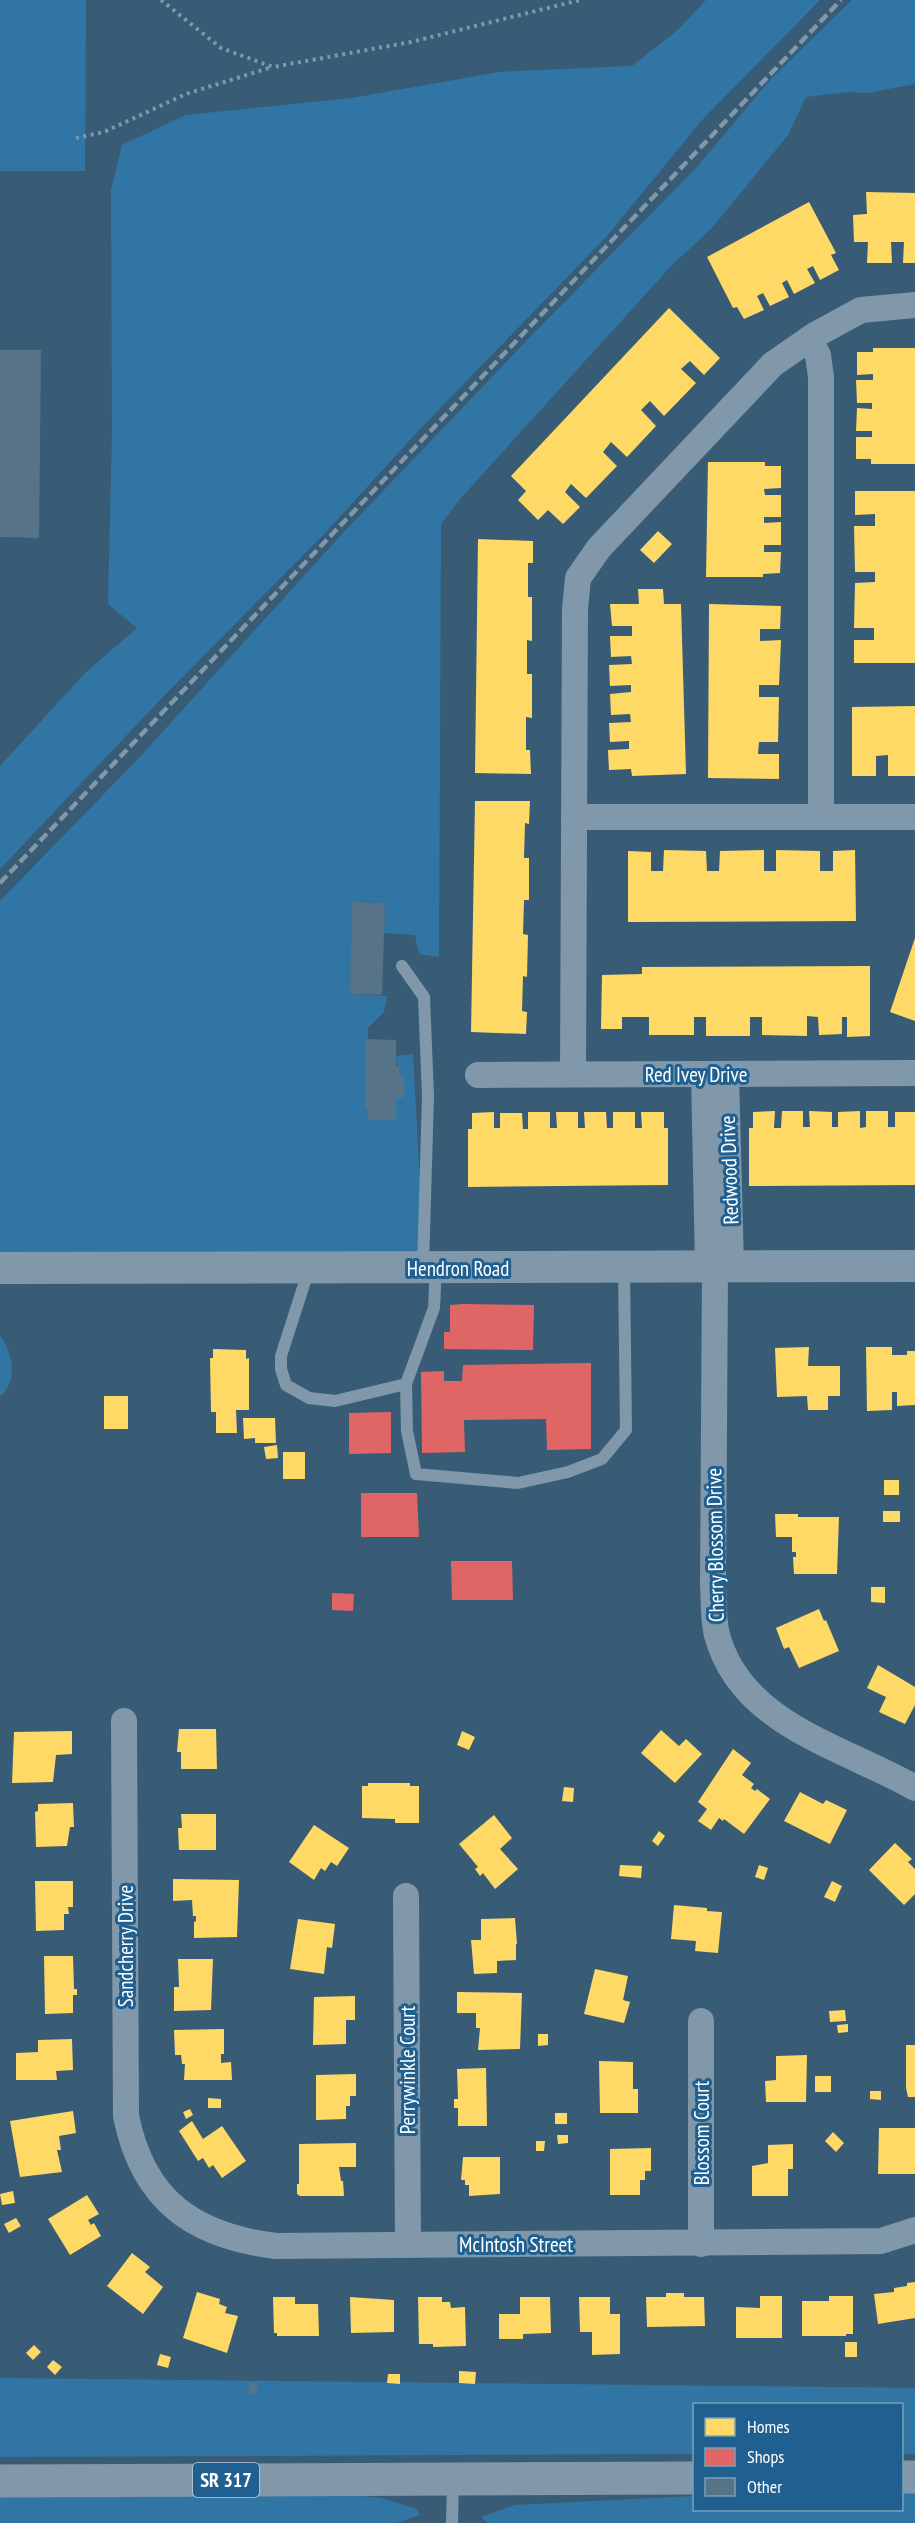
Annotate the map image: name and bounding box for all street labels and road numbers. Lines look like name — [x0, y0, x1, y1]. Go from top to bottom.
street label: Red Ivey Drive — [645, 1061, 747, 1088]
street label: Redwood Drive — [714, 1115, 744, 1225]
street label: Hendron Road — [407, 1255, 509, 1282]
street label: Cherry Blossom Drive — [700, 1468, 730, 1622]
street label: Sandcherry Drive — [112, 1885, 139, 2007]
street label: Perrywinkle Court — [394, 2005, 421, 2134]
street label: Blossom Court — [688, 2081, 715, 2185]
street label: McIntosh Street — [459, 2231, 573, 2258]
road number: SR 317 — [193, 2463, 259, 2497]

